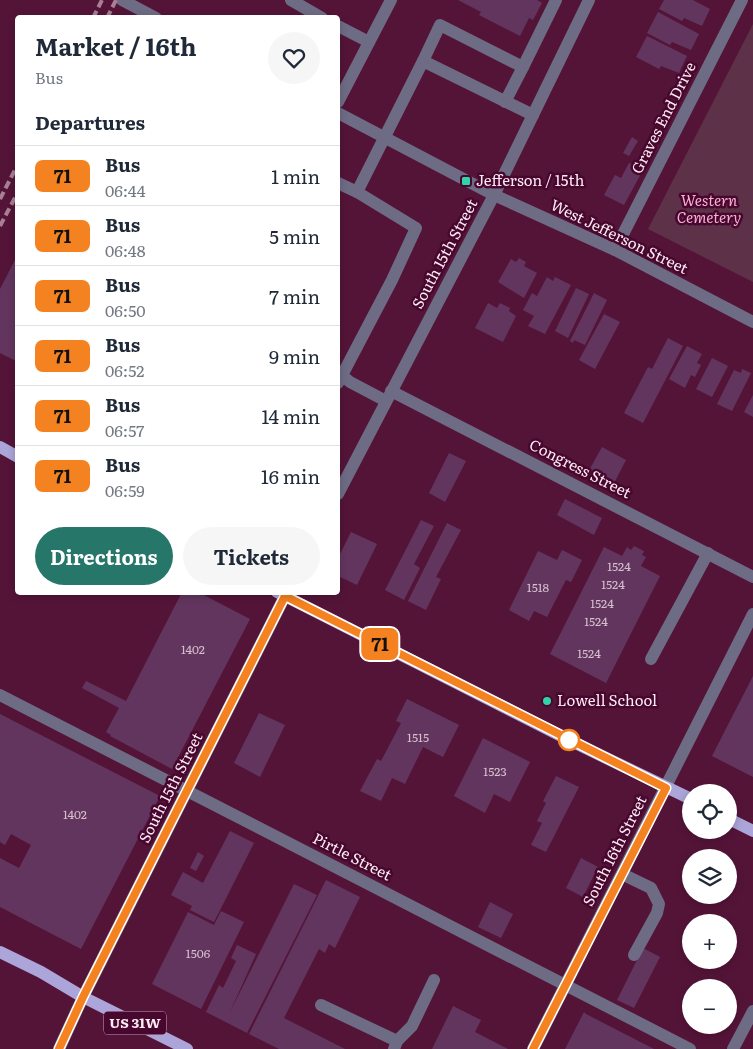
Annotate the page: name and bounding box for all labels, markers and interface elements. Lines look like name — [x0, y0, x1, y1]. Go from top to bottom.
text: Market / 16th — [35, 28, 197, 63]
button: heart — [268, 32, 320, 84]
street label: Graves End Drive — [625, 57, 701, 177]
text: Bus — [35, 65, 63, 89]
text: Departures — [35, 108, 145, 136]
text: Bus — [105, 150, 140, 178]
text: 71 — [54, 162, 71, 189]
text: 1 min — [271, 162, 320, 190]
place label: Jefferson / 15th — [476, 168, 584, 191]
marker: Jefferson / 15th — [460, 175, 472, 187]
text: 06:44 — [105, 178, 145, 202]
park label: Western Cemetery — [677, 188, 741, 228]
street label: West Jefferson Street — [547, 192, 692, 279]
street label: South 15th Street — [405, 194, 482, 312]
text: Bus — [105, 210, 140, 238]
text: 71 — [54, 222, 71, 249]
text: 5 min — [269, 222, 320, 250]
text: 06:48 — [105, 238, 145, 262]
text: Bus — [105, 270, 140, 298]
text: 71 — [54, 282, 71, 309]
text: 7 min — [269, 282, 320, 310]
text: 06:50 — [105, 298, 146, 322]
text: Bus — [105, 330, 140, 358]
text: 71 — [54, 342, 71, 369]
text: 9 min — [269, 342, 320, 370]
text: 06:52 — [105, 358, 144, 382]
text: Bus — [105, 390, 140, 418]
text: 71 — [54, 402, 71, 429]
text: 14 min — [261, 402, 320, 430]
text: 06:57 — [105, 418, 144, 442]
street label: Congress Street — [526, 432, 636, 503]
text: Bus — [105, 450, 140, 478]
text: 71 — [54, 462, 71, 489]
text: 16 min — [261, 462, 320, 490]
text: 06:59 — [105, 478, 145, 502]
button: Directions — [35, 527, 173, 585]
button: Tickets — [183, 527, 320, 585]
house number: 1524 — [607, 557, 631, 575]
house number: 1524 — [601, 575, 625, 593]
house number: 1518 — [527, 578, 550, 596]
house number: 1524 — [590, 594, 614, 612]
house number: 1524 — [584, 612, 608, 630]
line badge: 71 — [358, 628, 402, 660]
text: 71 — [371, 630, 389, 657]
house number: 1402 — [181, 640, 205, 658]
house number: 1524 — [577, 644, 601, 662]
place label: Lowell School — [557, 688, 657, 711]
marker: Lowell School — [541, 695, 553, 707]
street label: South 15th Street — [132, 728, 207, 847]
house number: 1515 — [407, 728, 429, 746]
unlabelled marker — [558, 729, 580, 751]
house number: 1523 — [483, 762, 507, 780]
map controls — [682, 784, 737, 1034]
button: locate — [682, 784, 737, 839]
street label: South 16th Street — [576, 791, 652, 910]
house number: 1402 — [63, 805, 87, 823]
street label: Pirtle Street — [309, 826, 396, 885]
button: layers — [682, 849, 737, 904]
button: + — [682, 914, 737, 969]
house number: 1506 — [186, 944, 211, 962]
button: − — [682, 979, 737, 1034]
road number: US 31W — [104, 1011, 166, 1034]

